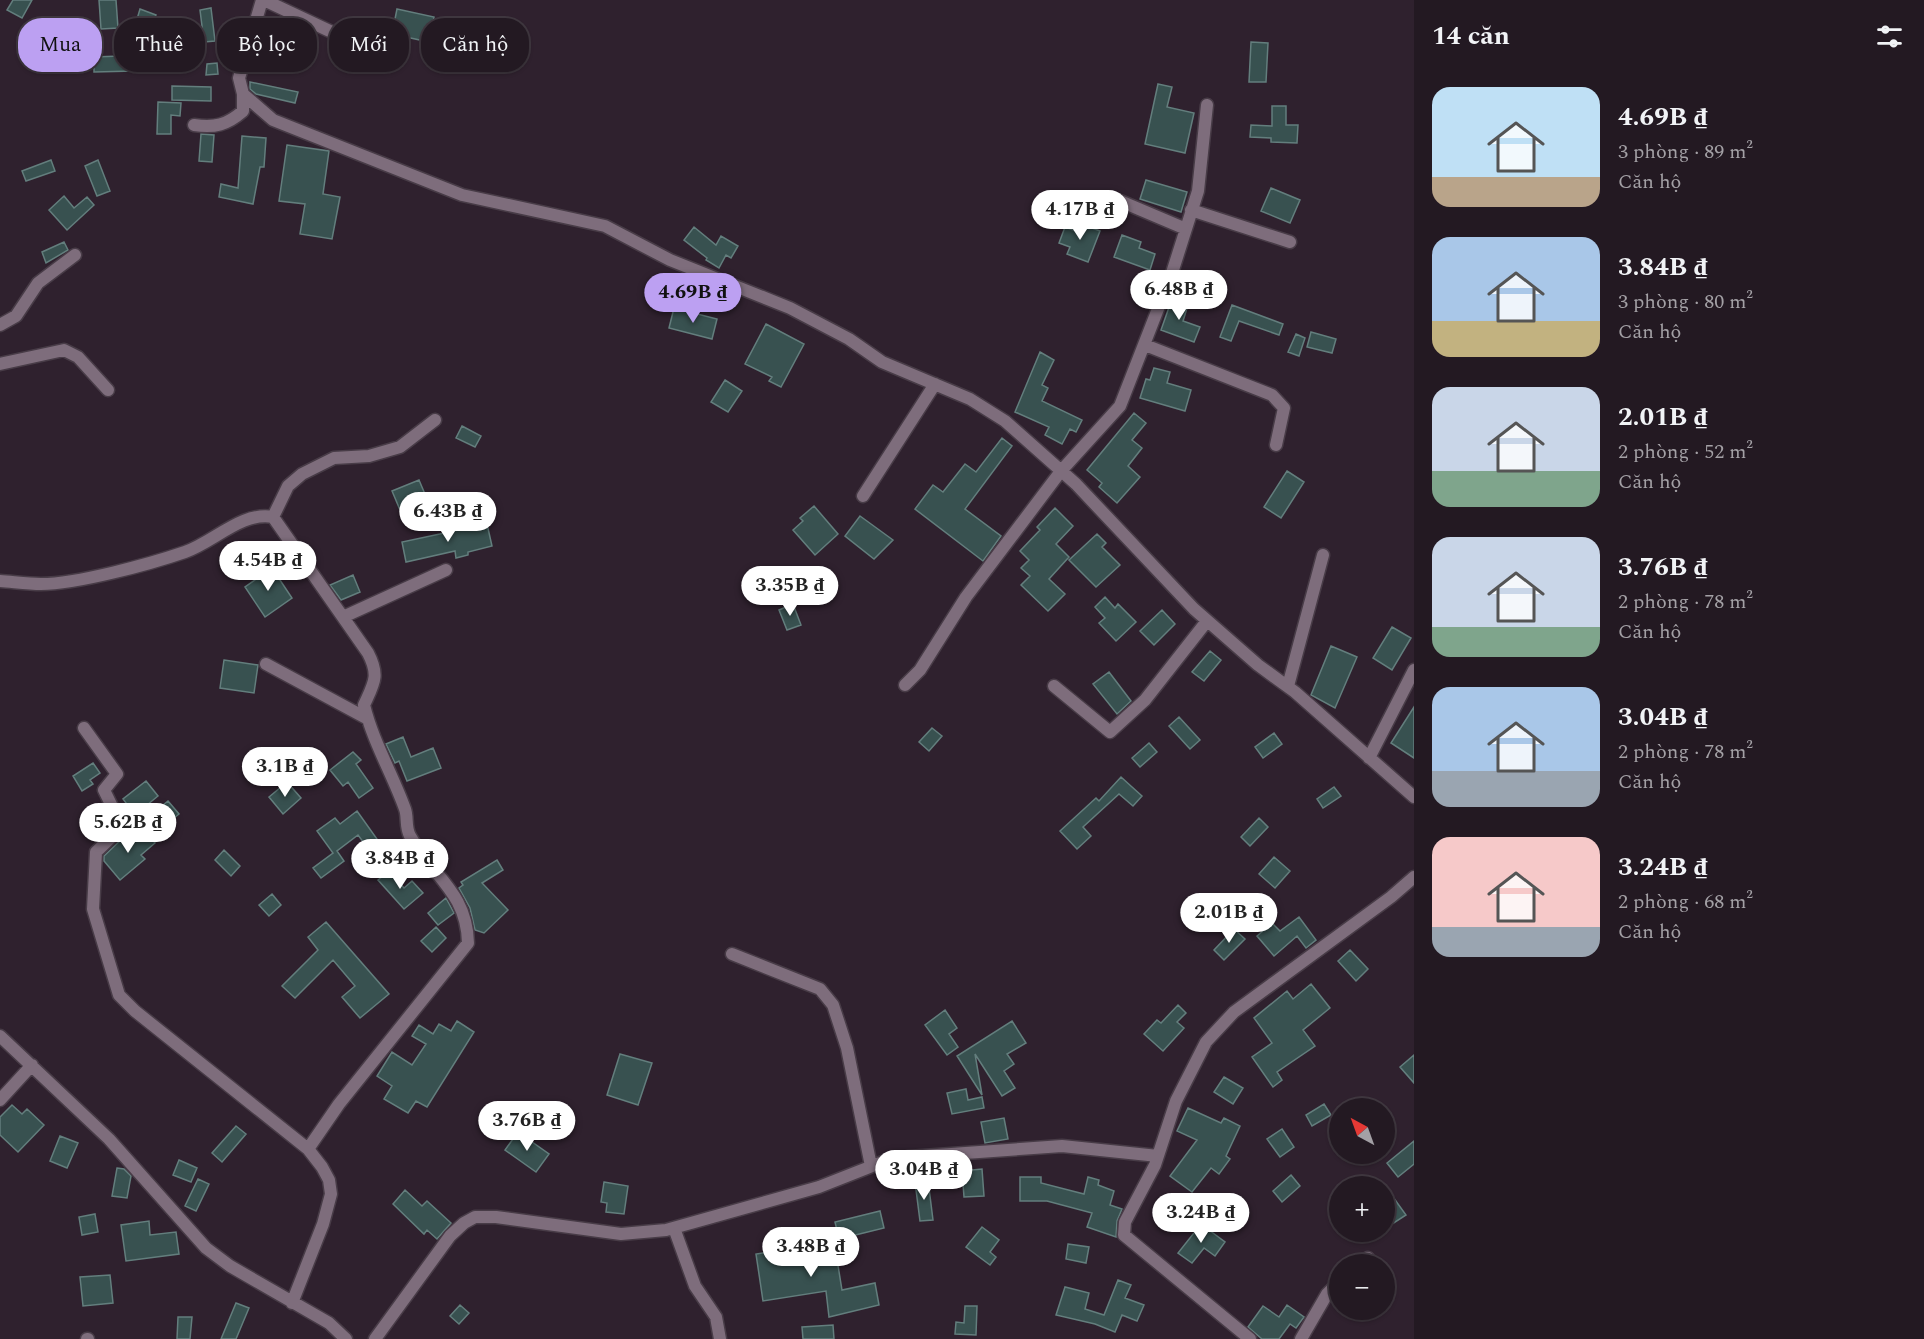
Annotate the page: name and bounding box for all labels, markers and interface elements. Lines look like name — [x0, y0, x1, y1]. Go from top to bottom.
text: 14 căn — [1432, 16, 1510, 56]
chip: Mua — [18, 18, 102, 72]
chip: Thuê — [114, 18, 205, 72]
chip: Bộ lọc — [217, 18, 317, 72]
chip: Mới — [329, 18, 409, 72]
chip: Căn hộ — [421, 18, 529, 72]
icon: filters — [1873, 20, 1906, 53]
text: 4.69B ₫ — [1618, 97, 1708, 137]
icon: home — [1480, 111, 1552, 183]
text: 3 phòng · 89 m² — [1618, 137, 1753, 167]
text: Căn hộ — [1618, 167, 1681, 197]
pin: 4.17B ₫ — [1025, 190, 1135, 241]
text: 4.17B ₫ — [1045, 194, 1115, 224]
text: 3.84B ₫ — [1618, 247, 1708, 287]
icon: home — [1480, 261, 1552, 333]
pin: 6.48B ₫ — [1124, 270, 1234, 321]
pin: 4.69B ₫ — [638, 273, 748, 324]
text: 6.48B ₫ — [1144, 274, 1214, 304]
text: 4.69B ₫ — [658, 277, 728, 307]
text: 3 phòng · 80 m² — [1618, 287, 1753, 317]
text: Căn hộ — [1618, 317, 1681, 347]
text: 2.01B ₫ — [1618, 397, 1708, 437]
icon: home — [1480, 411, 1552, 483]
text: 2 phòng · 52 m² — [1618, 437, 1753, 467]
text: Căn hộ — [1618, 467, 1681, 497]
pin: 6.43B ₫ — [393, 492, 503, 543]
text: 6.43B ₫ — [413, 496, 483, 526]
pin: 4.54B ₫ — [213, 541, 323, 592]
text: 4.54B ₫ — [233, 545, 303, 575]
text: 3.76B ₫ — [1618, 547, 1708, 587]
icon: home — [1480, 561, 1552, 633]
pin: 3.35B ₫ — [735, 566, 845, 617]
text: 3.35B ₫ — [755, 570, 825, 600]
text: 2 phòng · 78 m² — [1618, 587, 1753, 617]
text: Căn hộ — [1618, 617, 1681, 647]
text: 3.04B ₫ — [1618, 697, 1708, 737]
icon: home — [1480, 711, 1552, 783]
text: 2 phòng · 78 m² — [1618, 737, 1753, 767]
pin: 3.1B ₫ — [236, 747, 334, 798]
text: 3.1B ₫ — [256, 751, 314, 781]
text: Căn hộ — [1618, 767, 1681, 797]
pin: 5.62B ₫ — [73, 803, 183, 854]
text: 5.62B ₫ — [93, 807, 163, 837]
pin: 3.84B ₫ — [345, 839, 455, 890]
text: 3.84B ₫ — [365, 843, 435, 873]
text: 3.24B ₫ — [1618, 847, 1708, 887]
icon: home — [1480, 861, 1552, 933]
text: 2 phòng · 68 m² — [1618, 887, 1753, 917]
pin: 2.01B ₫ — [1174, 893, 1284, 944]
text: 2.01B ₫ — [1194, 897, 1264, 927]
text: Căn hộ — [1618, 917, 1681, 947]
north arrow — [1329, 1098, 1395, 1164]
map controls — [1329, 1098, 1395, 1320]
pin: 3.76B ₫ — [472, 1101, 582, 1152]
text: 3.76B ₫ — [492, 1105, 562, 1135]
pin: 3.04B ₫ — [869, 1150, 979, 1201]
text: 3.04B ₫ — [889, 1154, 959, 1184]
button: + — [1329, 1176, 1395, 1242]
pin: 3.24B ₫ — [1146, 1193, 1256, 1244]
text: 3.24B ₫ — [1166, 1197, 1236, 1227]
pin: 3.48B ₫ — [756, 1227, 866, 1278]
text: 3.48B ₫ — [776, 1231, 846, 1261]
button: − — [1329, 1254, 1395, 1320]

